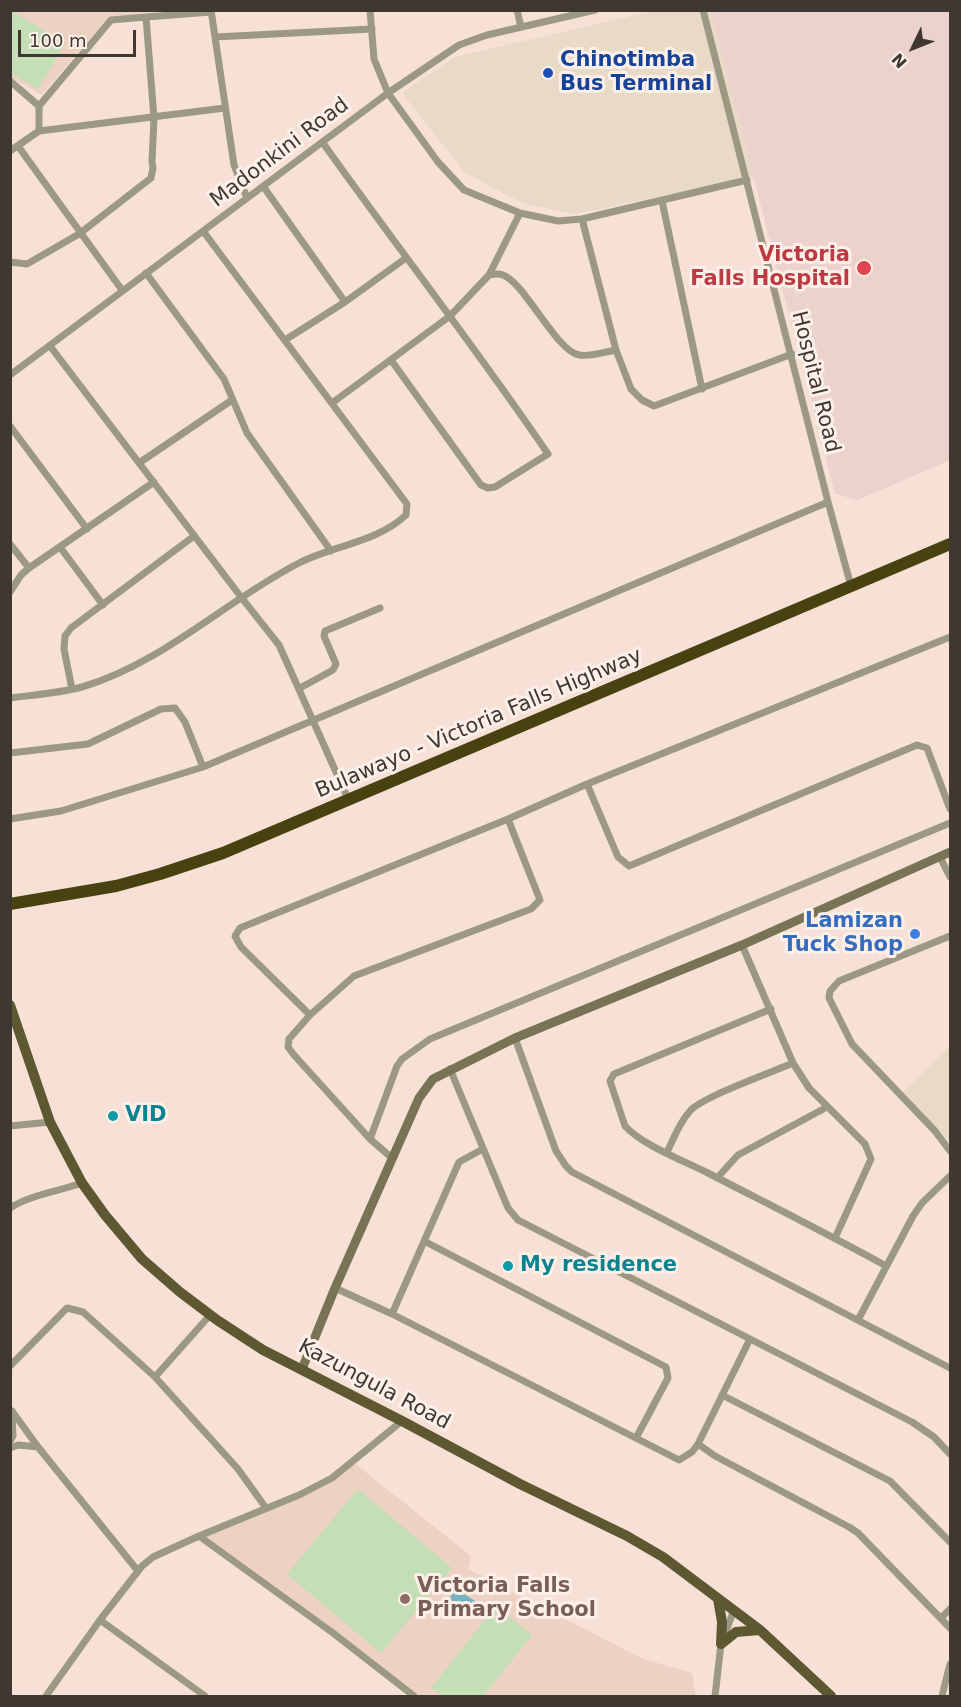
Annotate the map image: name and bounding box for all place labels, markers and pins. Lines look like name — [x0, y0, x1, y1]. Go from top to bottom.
place label: Chinotimba Bus Terminal — [560, 48, 712, 98]
marker: Chinotimba Bus Terminal — [541, 66, 555, 80]
place label: Victoria Falls Hospital — [690, 243, 850, 293]
marker: Victoria Falls Hospital — [855, 259, 873, 277]
place label: Lamizan Tuck Shop — [783, 909, 903, 959]
marker: Lamizan Tuck Shop — [908, 927, 922, 941]
place label: VID — [125, 1103, 166, 1129]
marker: VID — [106, 1109, 120, 1123]
place label: My residence — [520, 1253, 677, 1279]
marker: My residence — [501, 1259, 515, 1273]
place label: Victoria Falls Primary School — [417, 1574, 596, 1624]
marker: Victoria Falls Primary School — [398, 1592, 412, 1606]

